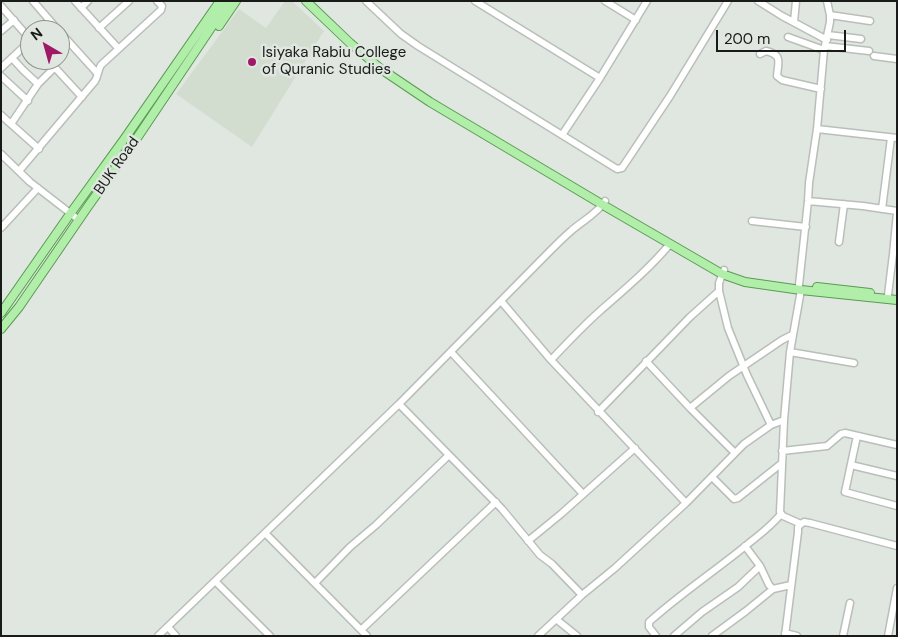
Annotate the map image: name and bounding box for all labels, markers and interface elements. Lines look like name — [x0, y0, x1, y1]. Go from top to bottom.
north arrow — [20, 20, 70, 70]
scale bar — [718, 20, 848, 52]
text: N — [27, 24, 46, 44]
text: 200 m — [724, 29, 770, 49]
place label: Isiyaka Rabiu College of Quranic Studies — [262, 44, 406, 79]
marker: Isiyaka Rabiu College of Quranic Studies — [246, 56, 258, 68]
street label: BUK Road — [91, 134, 143, 198]

